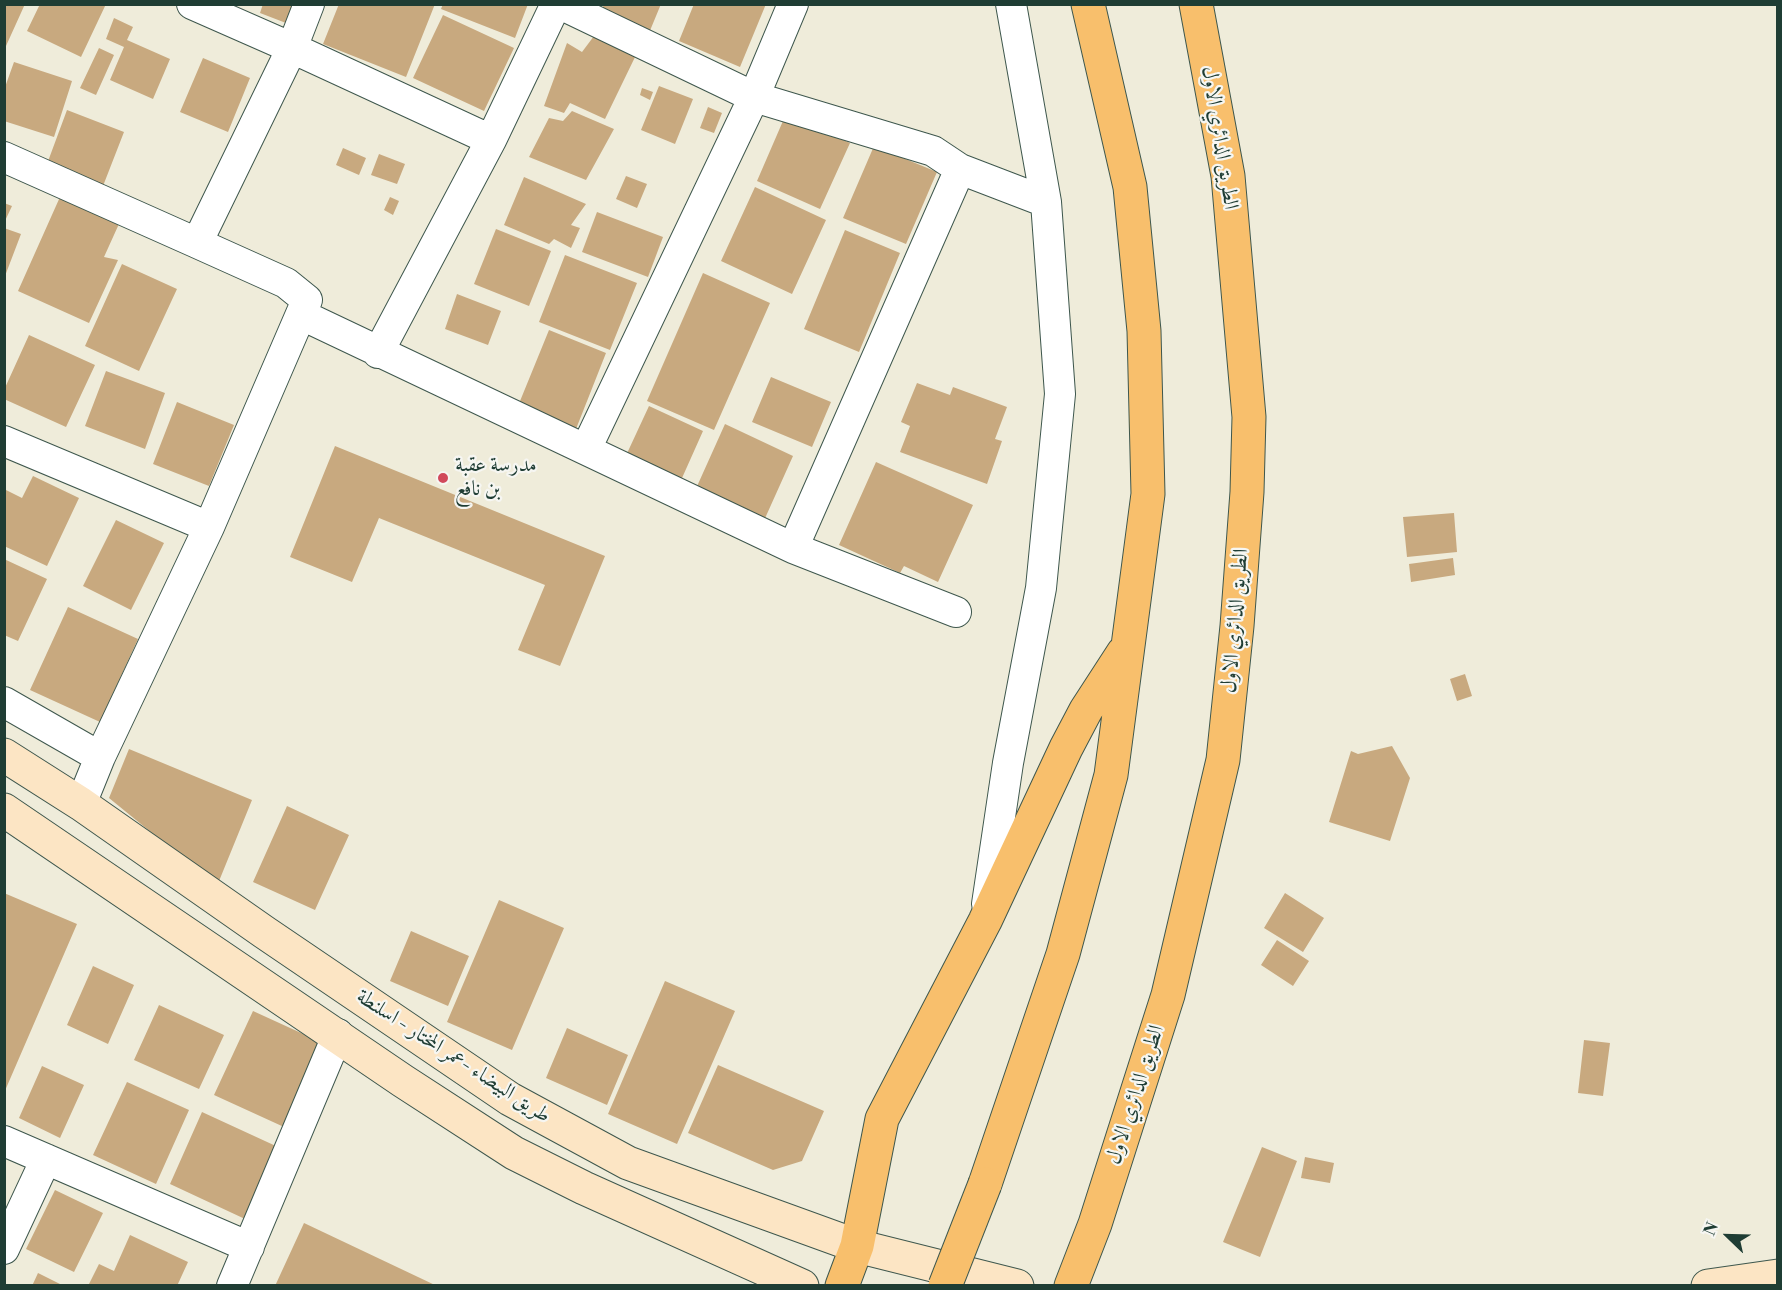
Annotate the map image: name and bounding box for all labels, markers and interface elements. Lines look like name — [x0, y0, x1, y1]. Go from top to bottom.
street label: الطريق الدائري الاول — [1195, 65, 1243, 211]
place label: مدرسة عقبة بن نافع — [455, 453, 537, 503]
marker: مدرسة عقبة بن نافع — [436, 471, 450, 485]
street label: الطريق الدائري الاول — [1217, 548, 1255, 694]
street label: طريق البيضاء -عمر المختار - اسلنطة — [351, 985, 555, 1129]
street label: الطريق الدائري الاول — [1102, 1022, 1170, 1168]
north arrow — [1698, 1206, 1758, 1266]
text: N — [1700, 1219, 1723, 1239]

